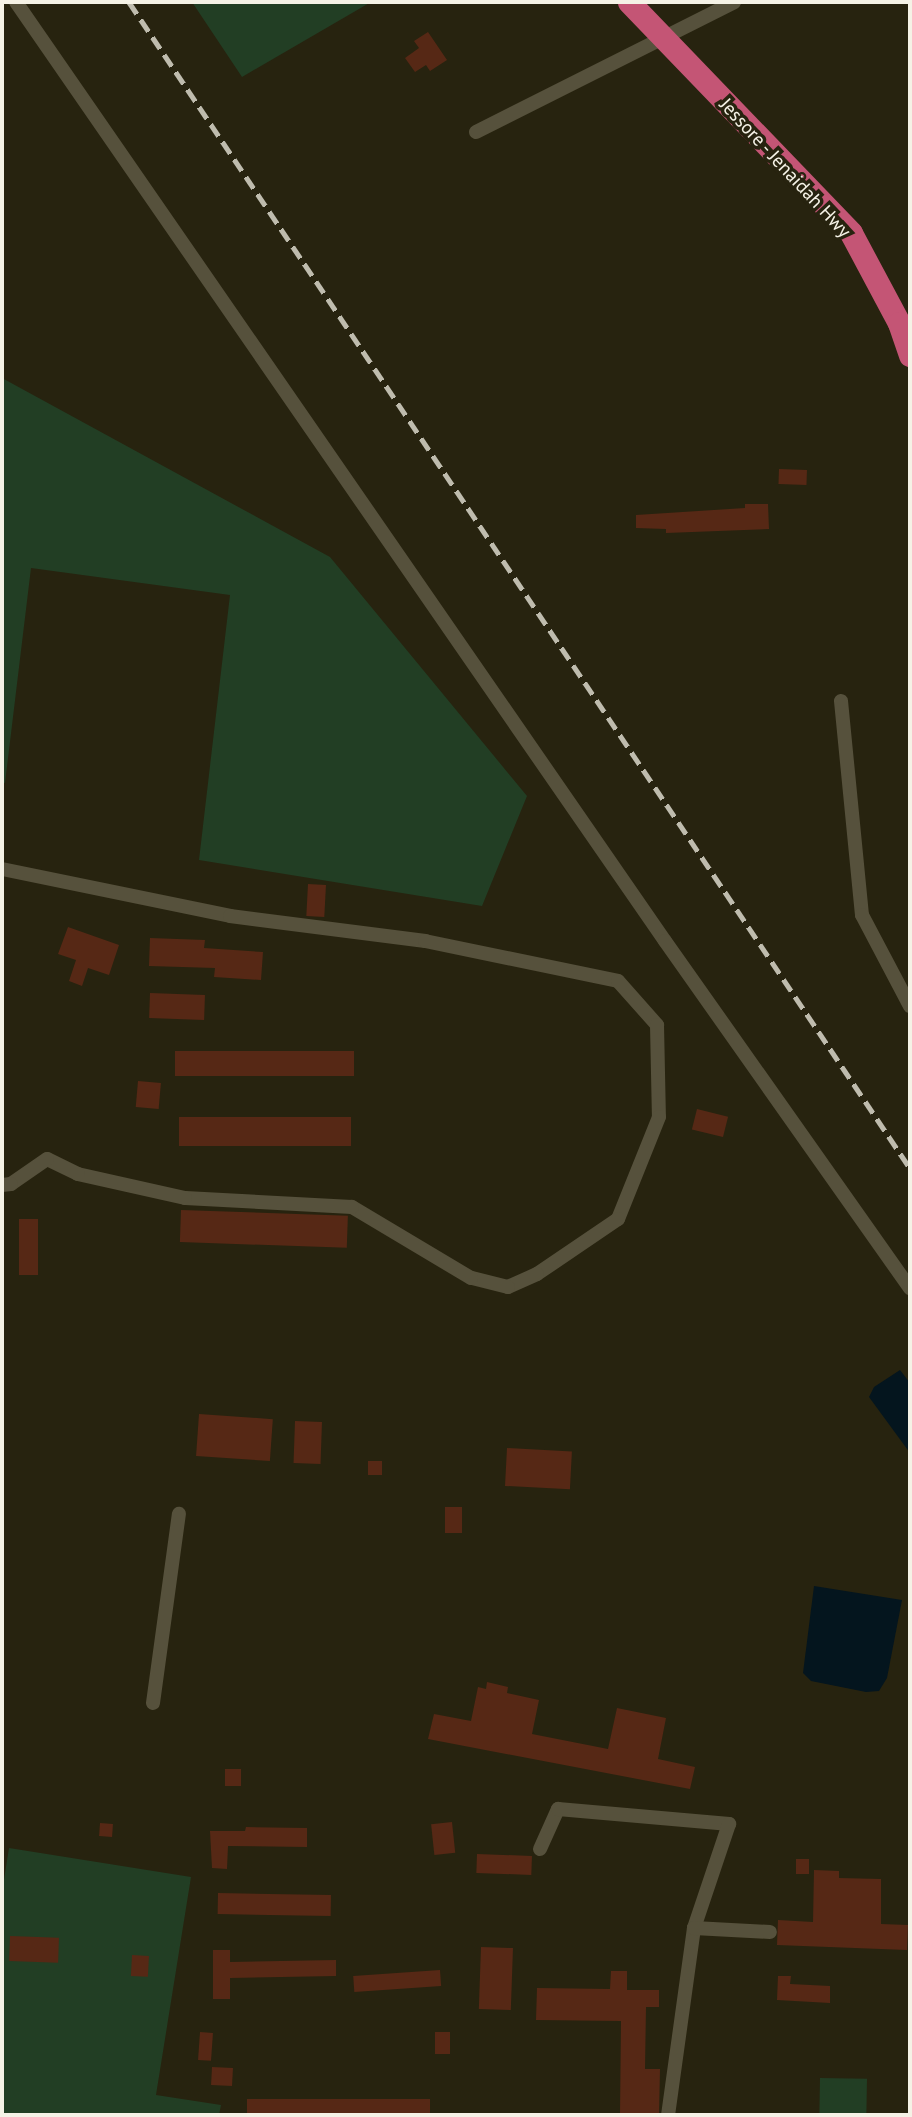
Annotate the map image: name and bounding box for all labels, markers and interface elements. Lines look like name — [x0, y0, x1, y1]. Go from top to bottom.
street label: Jessore - Jenaidah Hwy — [713, 92, 857, 244]

